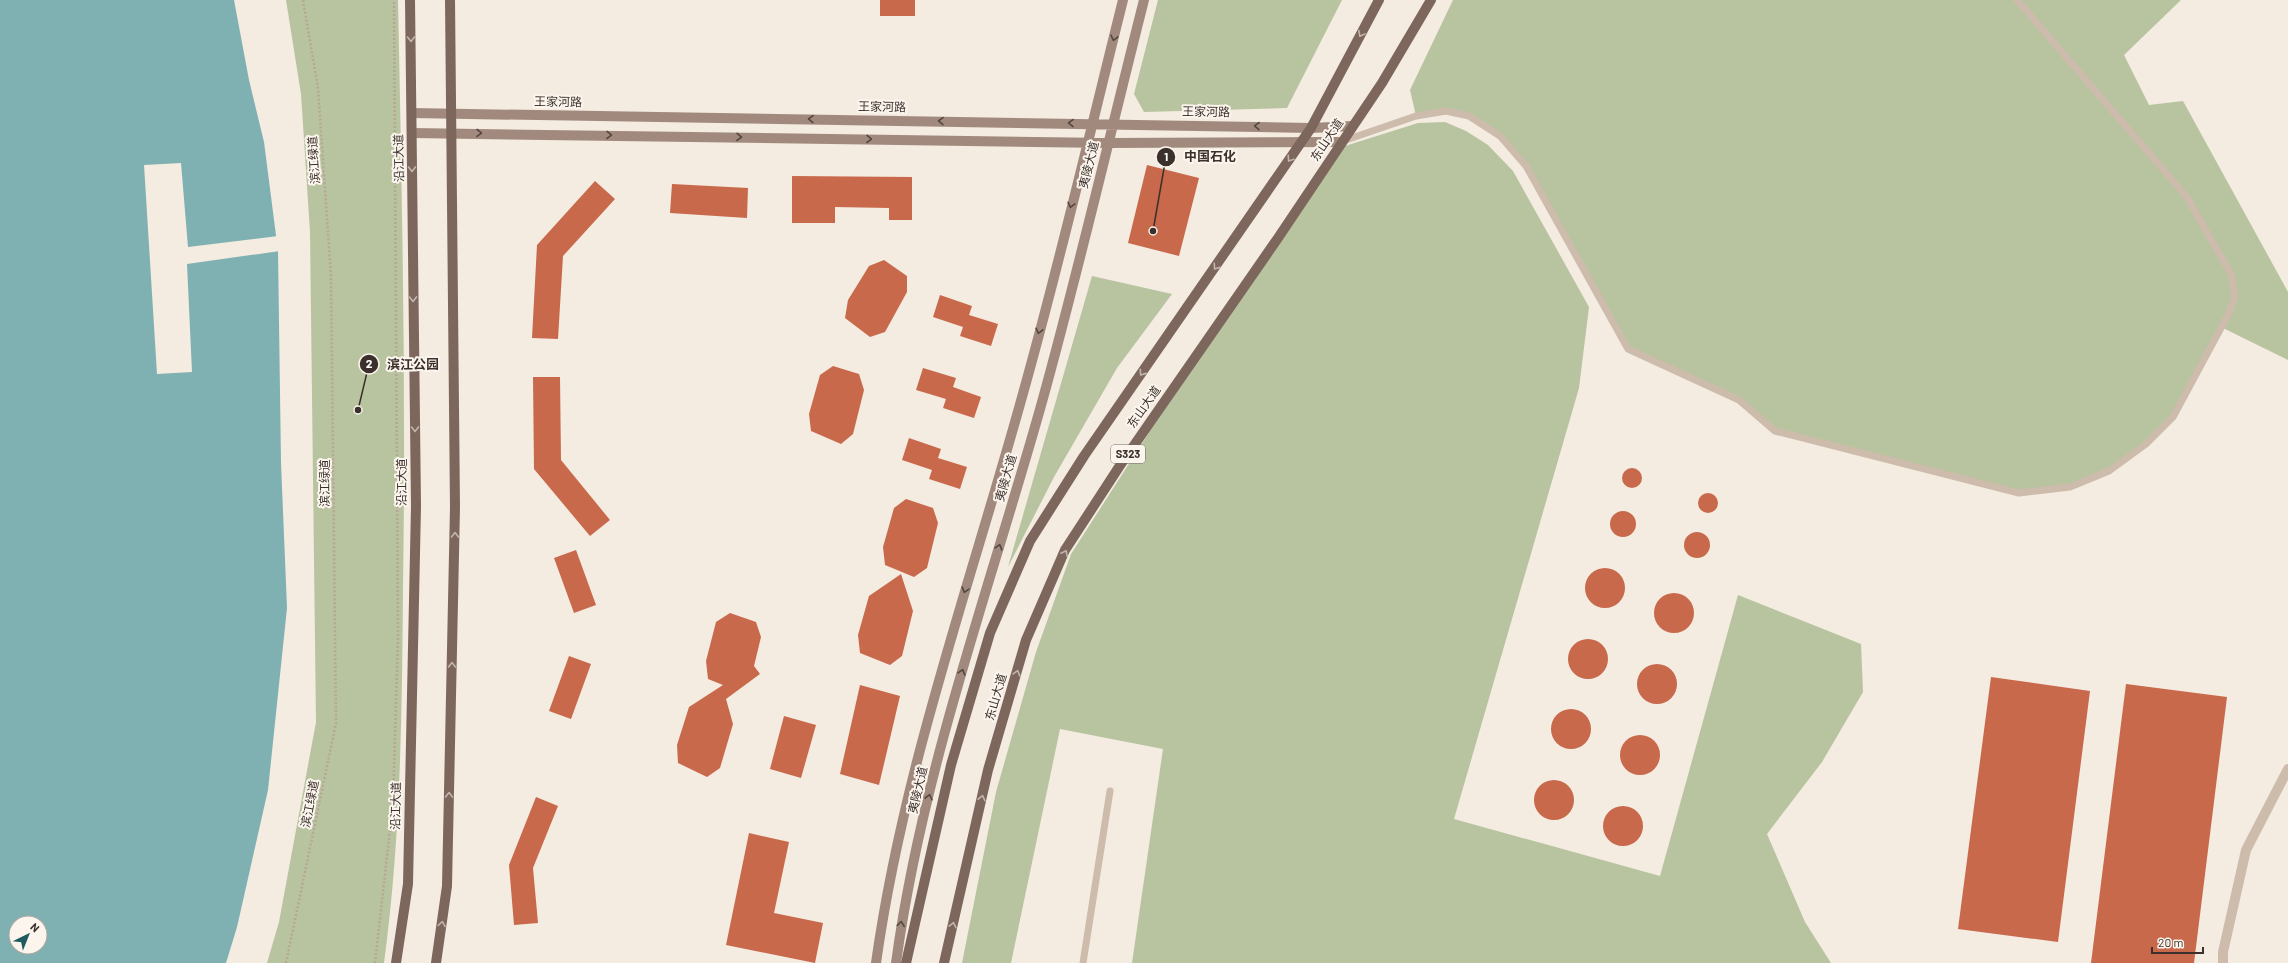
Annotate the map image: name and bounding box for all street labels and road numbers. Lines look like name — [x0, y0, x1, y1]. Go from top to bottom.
street label: 王家河路 — [534, 94, 582, 108]
street label: 王家河路 — [858, 99, 906, 113]
street label: 王家河路 — [1182, 104, 1230, 118]
street label: 东山大道 — [1307, 116, 1345, 163]
street label: 沿江大道 — [391, 134, 405, 182]
street label: 滨江绿道 — [304, 136, 322, 185]
street label: 夷陵大道 — [1075, 140, 1101, 190]
street label: 东山大道 — [1124, 383, 1163, 430]
road number: S323 — [1111, 445, 1145, 463]
street label: 夷陵大道 — [992, 453, 1018, 503]
street label: 沿江大道 — [394, 458, 408, 506]
street label: 滨江绿道 — [317, 459, 331, 507]
street label: 东山大道 — [982, 672, 1008, 722]
street label: 夷陵大道 — [905, 765, 929, 815]
street label: 滨江绿道 — [298, 779, 320, 829]
street label: 沿江大道 — [388, 782, 402, 830]

